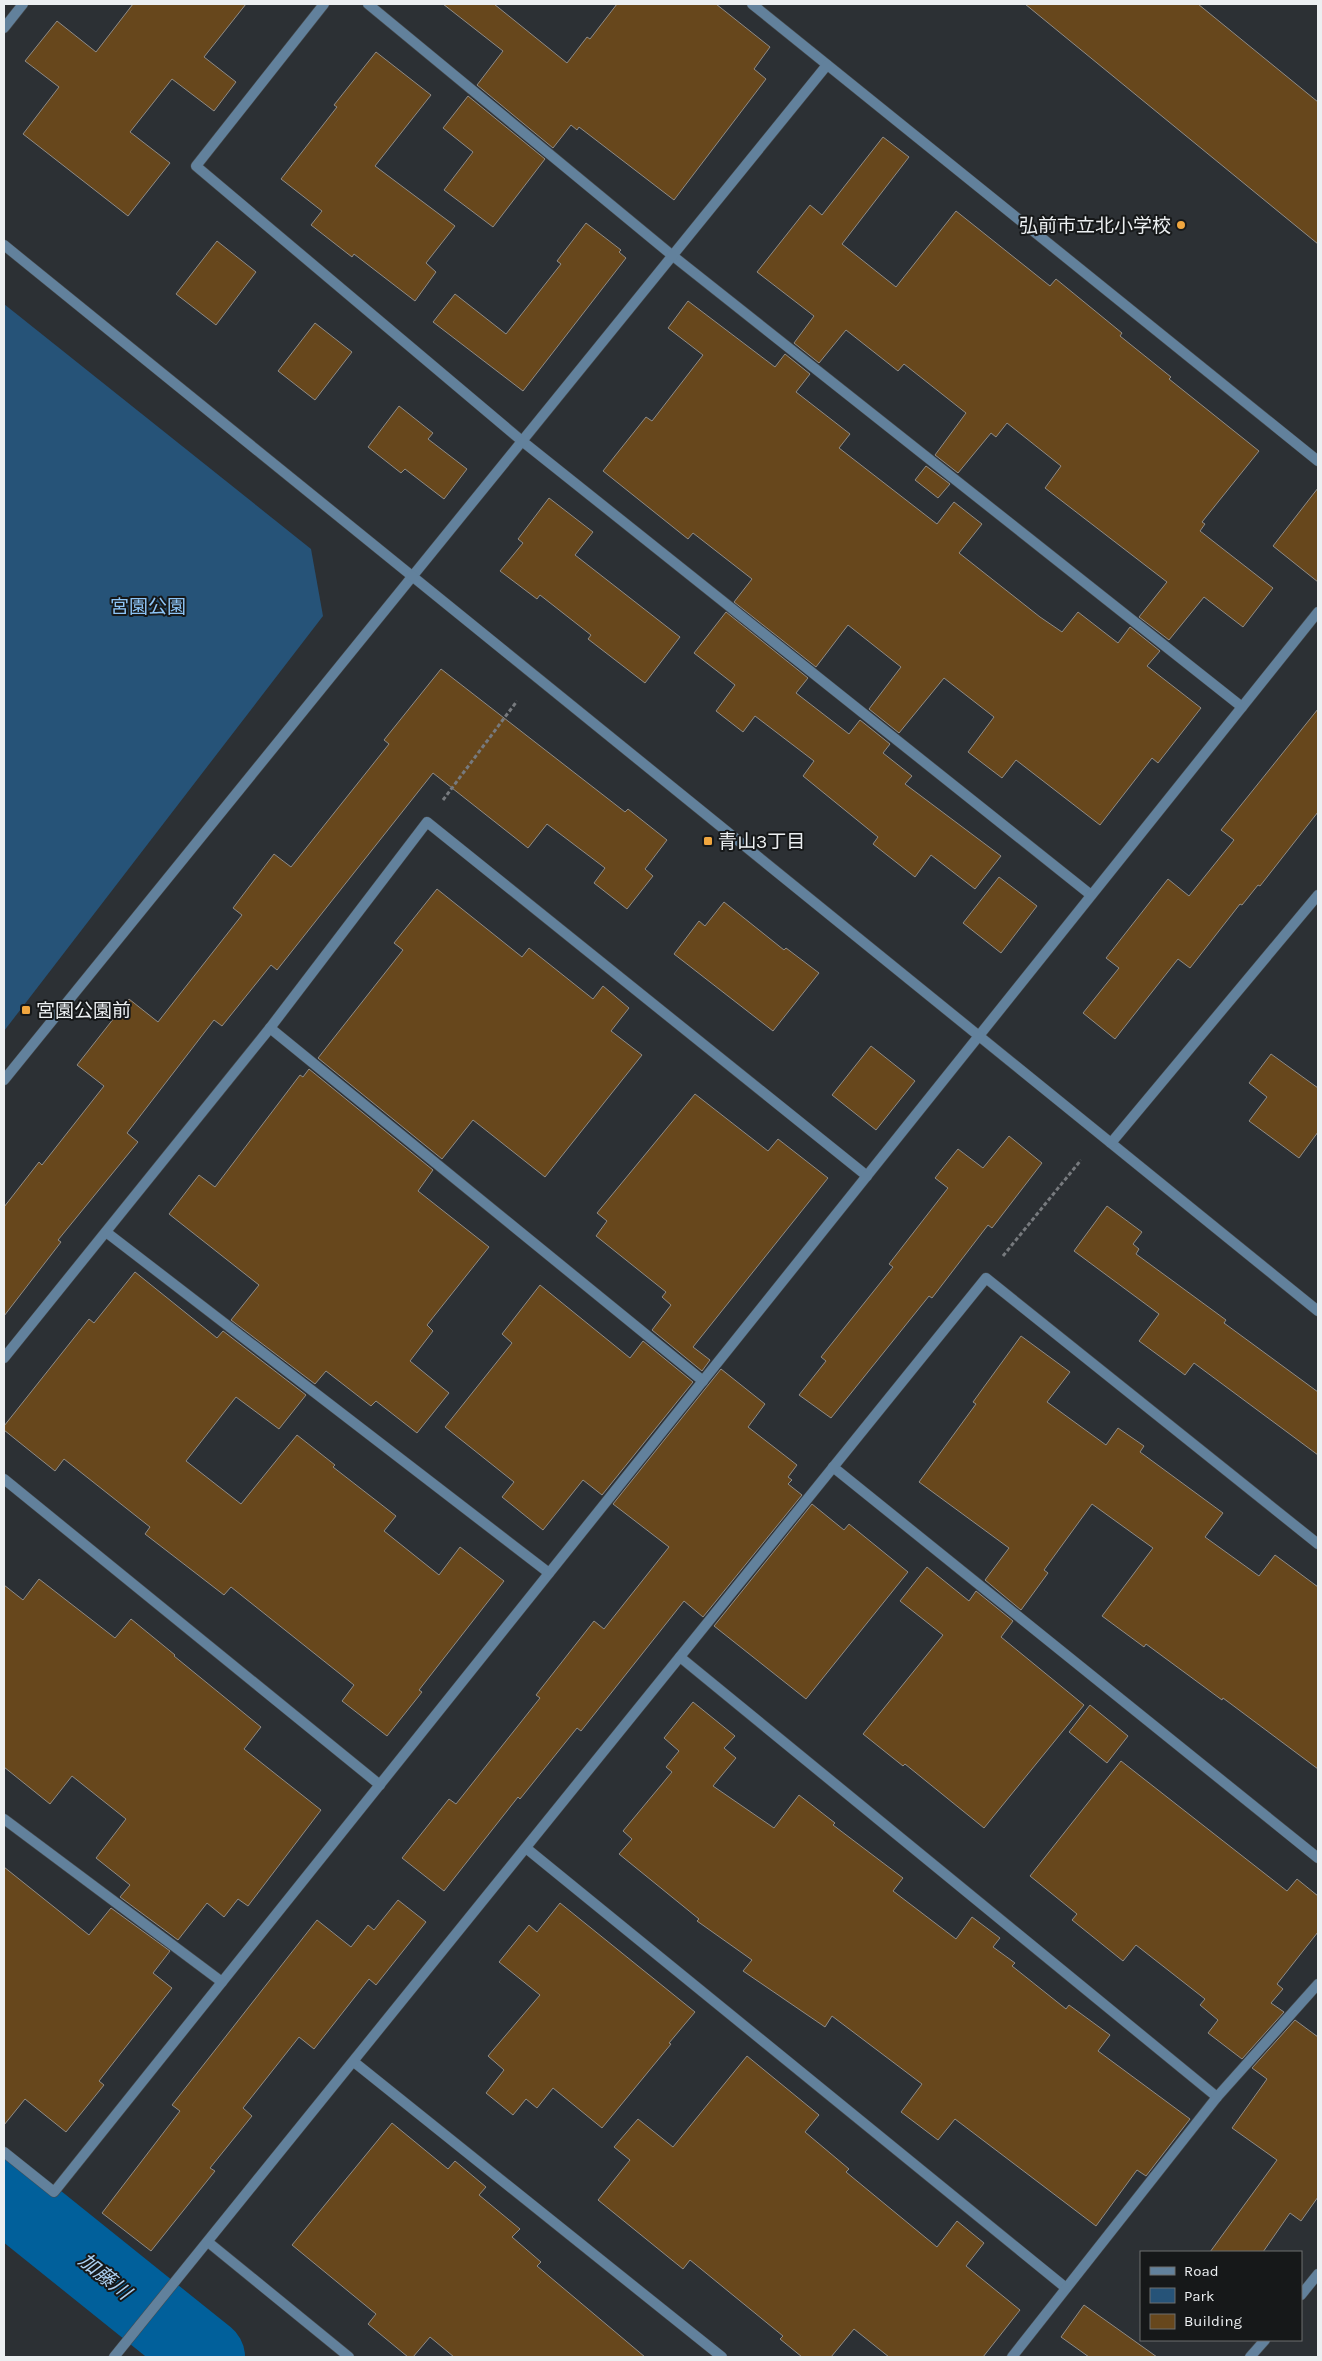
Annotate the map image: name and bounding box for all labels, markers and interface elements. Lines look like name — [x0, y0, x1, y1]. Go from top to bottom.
place label: 弘前市立北小学校 — [1019, 215, 1171, 237]
marker: 弘前市立北小学校 — [1175, 219, 1187, 231]
park label: 宮園公園 — [110, 596, 186, 618]
place label: 青山3丁目 — [718, 831, 805, 853]
marker: 青山3丁目 — [702, 835, 714, 847]
place label: 宮園公園前 — [36, 1000, 131, 1022]
marker: 宮園公園前 — [20, 1004, 32, 1016]
water label: 加藤川 — [74, 2249, 137, 2305]
legend — [1140, 2251, 1302, 2341]
text: Road — [1184, 2262, 1219, 2280]
text: Park — [1184, 2287, 1214, 2305]
text: Building — [1184, 2312, 1242, 2330]

